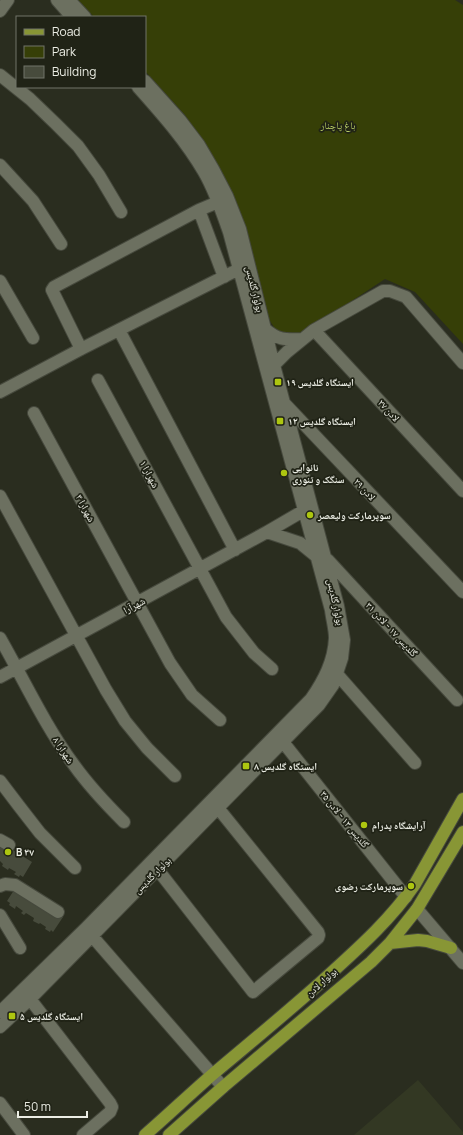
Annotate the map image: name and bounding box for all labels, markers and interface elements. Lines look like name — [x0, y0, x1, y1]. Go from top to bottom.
legend — [16, 16, 146, 88]
text: Road — [52, 23, 80, 40]
text: Park — [52, 43, 77, 60]
text: Building — [52, 63, 96, 80]
park label: باغ پاچنار — [320, 118, 356, 132]
street label: بولوار گلدیس — [242, 264, 268, 314]
place label: ایستگاه گلدیس ۱۹ — [286, 375, 354, 389]
marker: ایستگاه گلدیس ۱۹ — [273, 377, 283, 387]
street label: لادن ۲۷ — [375, 396, 403, 424]
place label: ایستگاه گلدیس ۱۲ — [288, 414, 356, 428]
marker: ایستگاه گلدیس ۱۲ — [275, 416, 285, 426]
street label: شهرارا ۱ — [137, 458, 163, 491]
place label: نانوایی سنگک و تنوری — [292, 460, 345, 486]
marker: نانوایی سنگک و تنوری — [279, 468, 289, 478]
street label: لادن ۲۹ — [351, 475, 379, 503]
street label: شهرارا ۳ — [73, 492, 99, 525]
place label: سوپرمارکت ولیعصر — [317, 508, 391, 522]
marker: سوپرمارکت ولیعصر — [305, 510, 315, 520]
street label: بولوار گلدیس — [324, 577, 348, 627]
street label: شهرآرا — [121, 593, 148, 617]
street label: گلدیس ۱۷ - لادن ۳۱ — [363, 599, 421, 660]
street label: شهرارا ۸ — [50, 734, 78, 767]
place label: ایستگاه گلدیس ۸ — [254, 759, 317, 773]
marker: ایستگاه گلدیس ۸ — [241, 761, 251, 771]
street label: گلدیس ۱۳ - لادن ۳۵ — [317, 787, 373, 851]
place label: آرایشگاه پدرام — [372, 818, 426, 832]
marker: آرایشگاه پدرام — [359, 820, 369, 830]
place label: B ۳۷ — [16, 845, 34, 859]
marker: B ۳۷ — [3, 847, 13, 857]
street label: بولوار گلدیس — [130, 853, 174, 897]
place label: سوپرمارکت رضوی — [335, 879, 403, 893]
marker: سوپرمارکت رضوی — [406, 881, 416, 891]
street label: بولوار لادن — [302, 964, 340, 1000]
place label: ایستگاه گلدیس ۵ — [20, 1009, 83, 1023]
marker: ایستگاه گلدیس ۵ — [7, 1011, 17, 1021]
scale bar — [18, 1093, 87, 1119]
text: 50 m — [24, 1098, 51, 1115]

